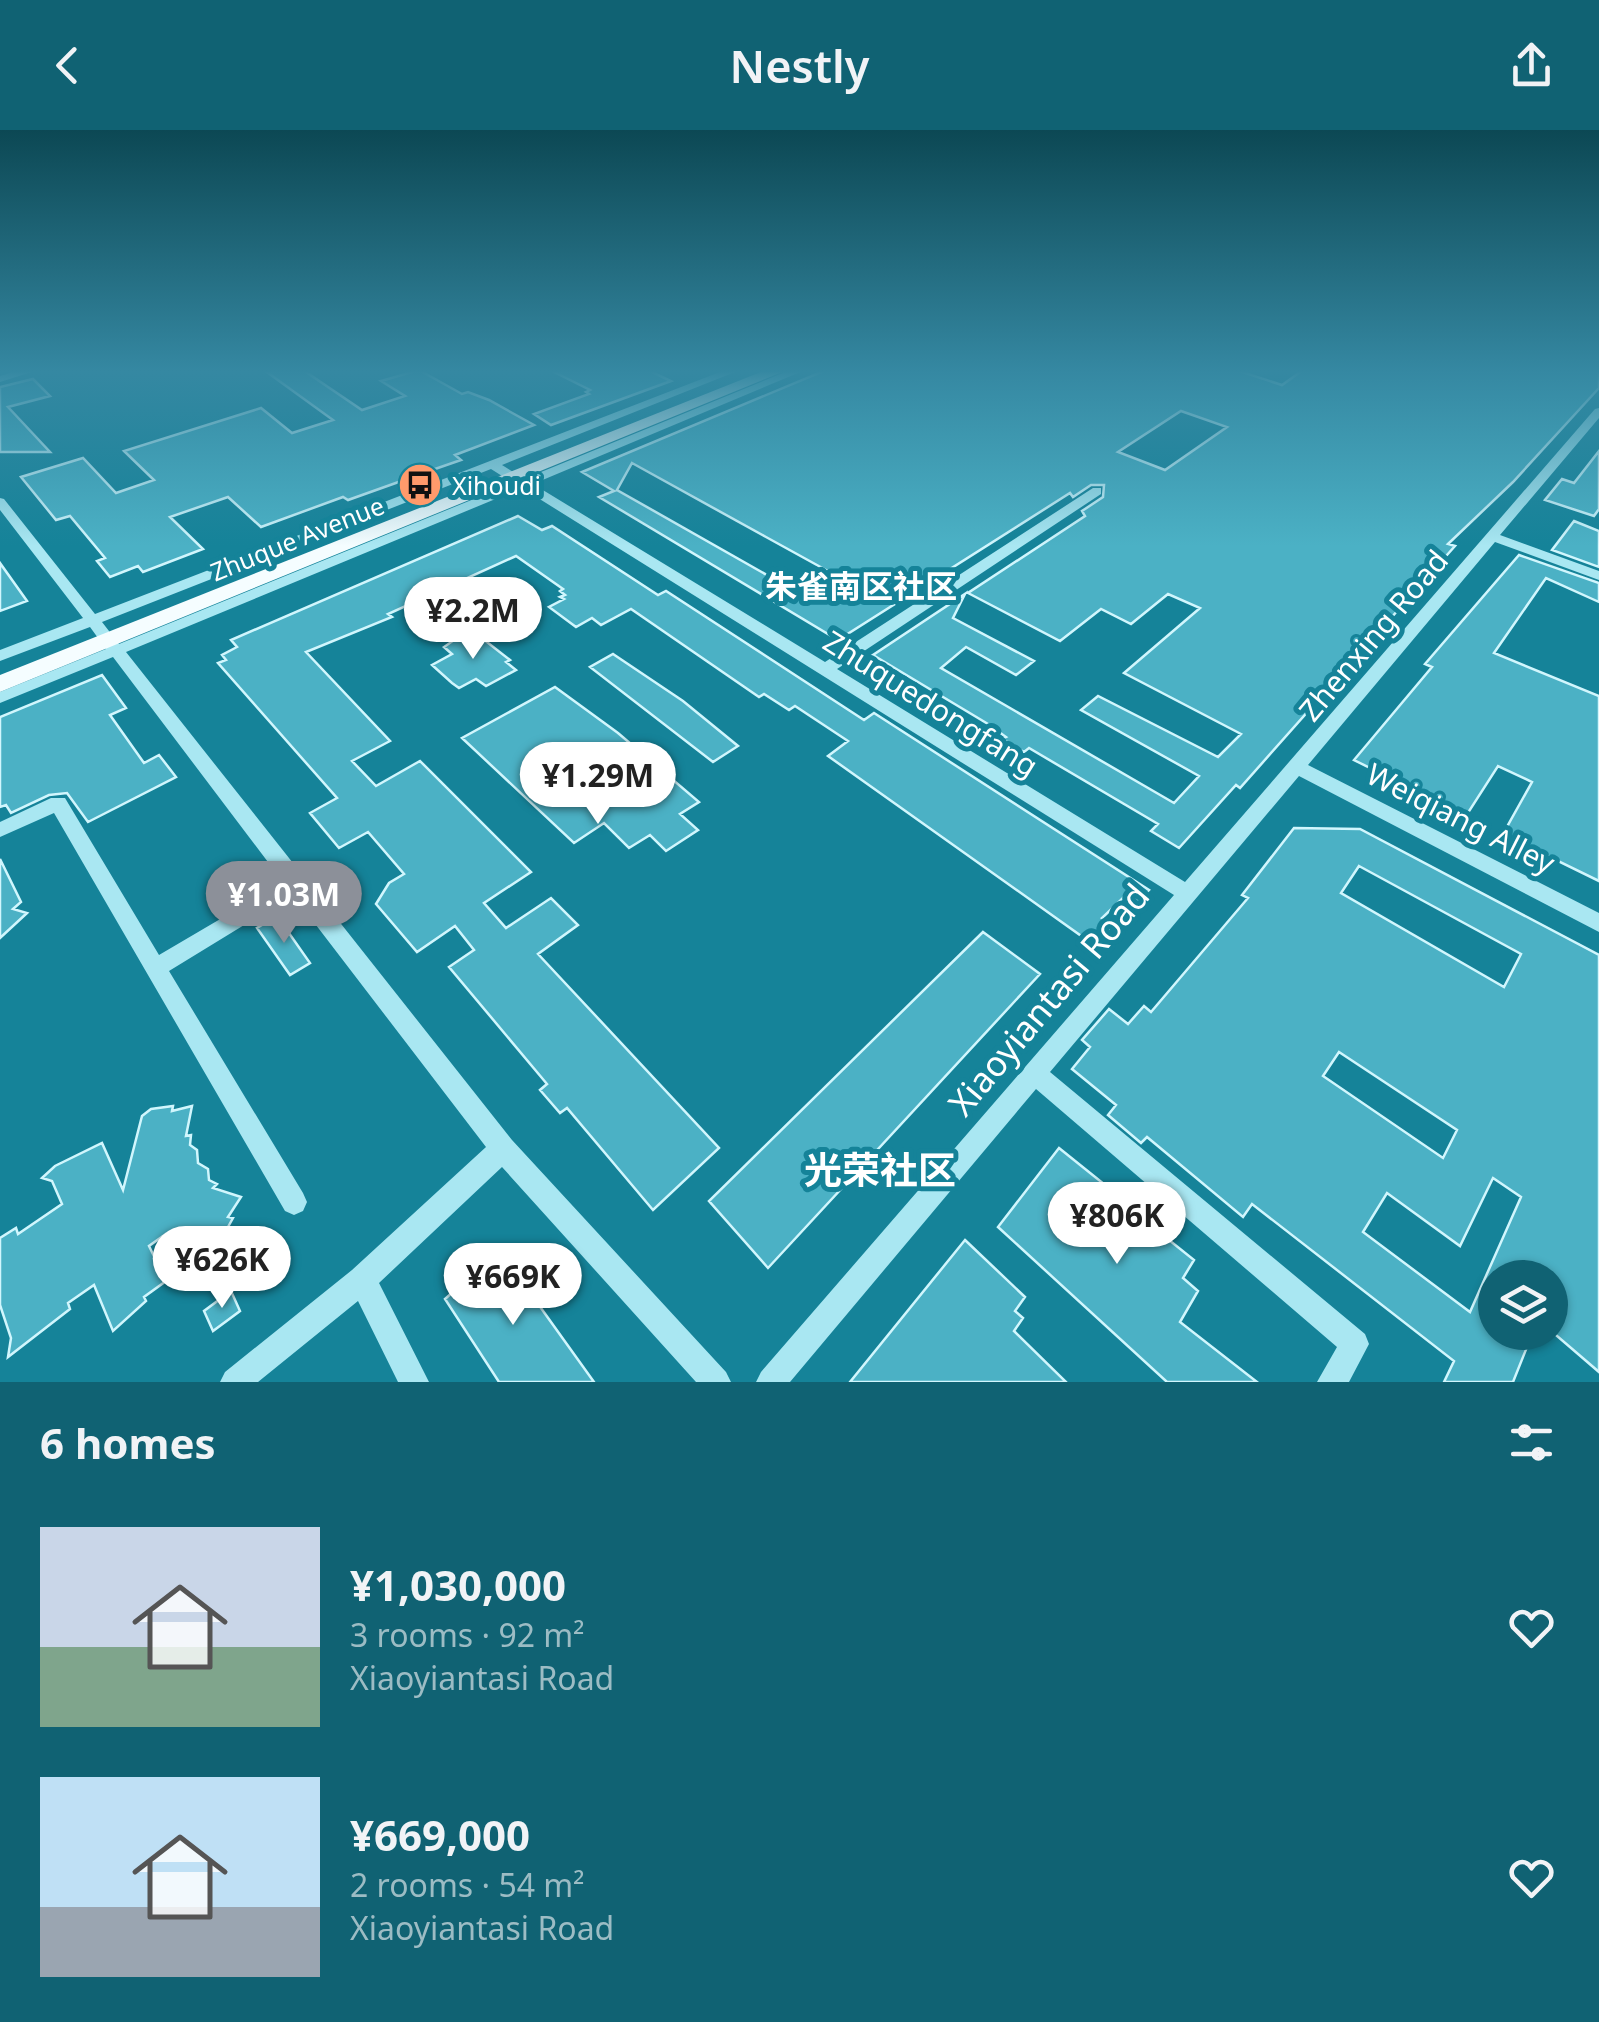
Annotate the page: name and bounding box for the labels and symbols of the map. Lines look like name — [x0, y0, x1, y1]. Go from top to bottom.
bus stop icon: Xihoudi — [397, 462, 443, 508]
place label: Xihoudi — [452, 468, 541, 502]
street label: Zhuque Avenue — [205, 488, 389, 588]
street label: Zhenxing Road — [1289, 541, 1457, 729]
district label: 朱雀南区社区 — [765, 564, 957, 607]
pin: ¥2.2M — [403, 577, 543, 662]
street label: Zhuquedongfang — [816, 620, 1046, 786]
pin: ¥1.29M — [517, 742, 679, 827]
street label: Weiqiang Alley — [1360, 753, 1563, 883]
pin: ¥1.03M — [203, 861, 365, 946]
street label: Xiaoyiantasi Road — [937, 873, 1159, 1125]
district label: 光荣社区 — [804, 1143, 956, 1195]
pin: ¥806K — [1047, 1182, 1187, 1267]
pin: ¥626K — [152, 1226, 292, 1311]
pin: ¥669K — [443, 1243, 583, 1328]

